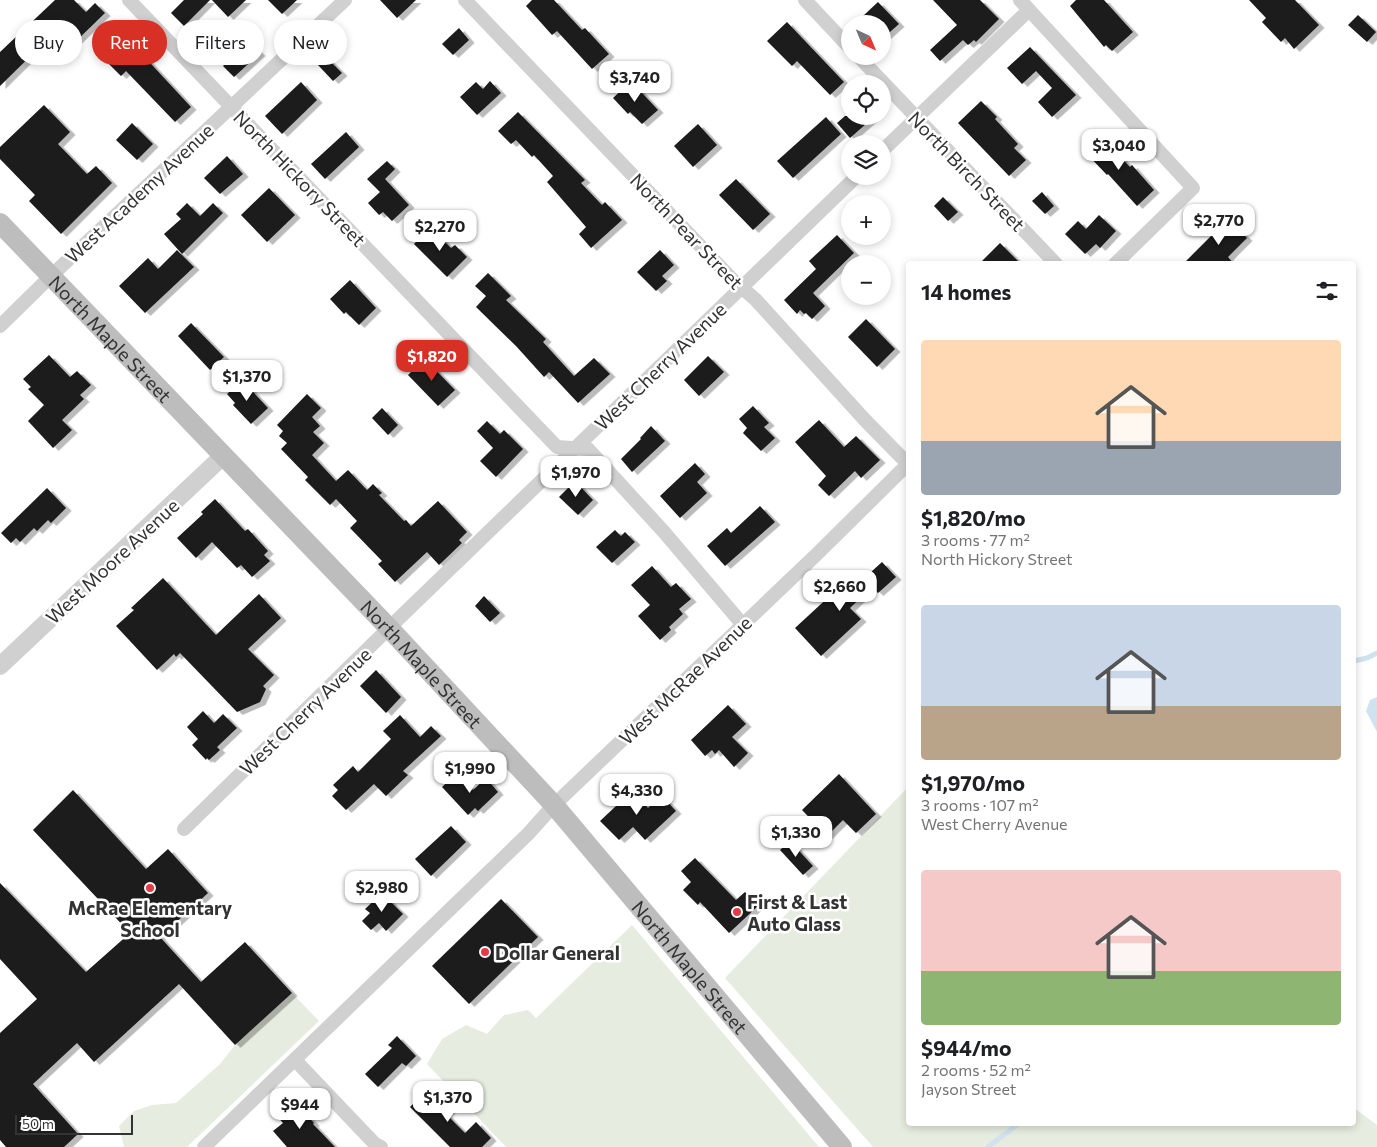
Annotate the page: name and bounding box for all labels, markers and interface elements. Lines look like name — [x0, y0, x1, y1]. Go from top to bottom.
north arrow — [841, 15, 891, 65]
map controls — [841, 15, 891, 305]
chip: Buy — [15, 20, 82, 65]
chip: Rent — [92, 20, 167, 65]
chip: Filters — [177, 20, 264, 65]
chip: New — [274, 20, 347, 65]
pin: $3,740 — [594, 61, 676, 103]
text: $3,740 — [610, 67, 660, 86]
button: locate — [841, 75, 891, 125]
street label: North Hickory Street — [229, 105, 371, 251]
street label: North Birch Street — [904, 106, 1030, 236]
street label: West Academy Avenue — [60, 118, 218, 268]
pin: $3,040 — [1078, 128, 1160, 171]
button: layers — [841, 135, 891, 185]
text: $3,040 — [1092, 135, 1146, 154]
street label: North Pear Street — [626, 168, 748, 294]
button: + — [841, 195, 891, 245]
pin: $2,770 — [1178, 204, 1260, 246]
pin: $2,270 — [399, 210, 481, 252]
text: $2,770 — [1194, 210, 1244, 229]
text: $2,270 — [415, 216, 465, 235]
button: − — [841, 255, 891, 305]
street label: North Maple Street — [45, 270, 177, 407]
icon: filters — [1313, 277, 1341, 305]
text: 14 homes — [921, 279, 1011, 304]
street label: West Cherry Avenue — [589, 297, 731, 435]
pin: $1,820 — [391, 340, 473, 382]
text: $1,820 — [407, 346, 457, 365]
pin: $1,370 — [206, 360, 288, 402]
text: $1,370 — [223, 366, 271, 385]
icon: home — [1086, 372, 1176, 462]
pin: $1,970 — [535, 456, 617, 498]
text: $1,970 — [551, 462, 601, 481]
street label: West Moore Avenue — [41, 494, 183, 628]
text: $1,820/mo — [921, 505, 1025, 530]
text: 3 rooms · 77 m² — [921, 530, 1030, 549]
text: North Hickory Street — [921, 549, 1073, 568]
pin: $2,660 — [799, 570, 881, 612]
text: $2,660 — [814, 576, 866, 595]
street label: North Maple Street — [356, 595, 488, 733]
street label: West McRae Avenue — [614, 611, 756, 749]
icon: home — [1086, 637, 1176, 727]
street label: West Cherry Avenue — [234, 642, 376, 780]
pin: $1,990 — [429, 752, 511, 794]
text: $1,990 — [445, 758, 495, 777]
text: $1,970/mo — [921, 770, 1025, 795]
pin: $4,330 — [596, 774, 678, 816]
text: $4,330 — [611, 780, 663, 799]
text: 3 rooms · 107 m² — [921, 795, 1039, 814]
text: West Cherry Avenue — [921, 814, 1068, 833]
pin: $1,330 — [755, 816, 837, 858]
text: $1,330 — [771, 822, 821, 841]
pin: $2,980 — [341, 870, 423, 913]
text: $2,980 — [356, 877, 408, 896]
marker: McRae Elementary School — [144, 882, 156, 894]
place label: First & Last Auto Glass — [747, 890, 847, 935]
street label: North Maple Street — [628, 895, 753, 1038]
place label: McRae Elementary School — [68, 896, 233, 941]
icon: home — [1086, 902, 1176, 992]
marker: First & Last Auto Glass — [731, 906, 743, 918]
place label: Dollar General — [495, 941, 620, 964]
marker: Dollar General — [479, 946, 491, 958]
text: $944/mo — [921, 1035, 1011, 1060]
text: 2 rooms · 52 m² — [921, 1060, 1031, 1079]
text: Jayson Street — [921, 1079, 1016, 1098]
pin: $1,370 — [407, 1080, 489, 1123]
text: $1,370 — [424, 1087, 472, 1106]
pin: $944 — [270, 1088, 330, 1130]
text: $944 — [281, 1094, 319, 1113]
scale bar — [15, 1112, 132, 1135]
text: 50 m — [22, 1115, 54, 1132]

